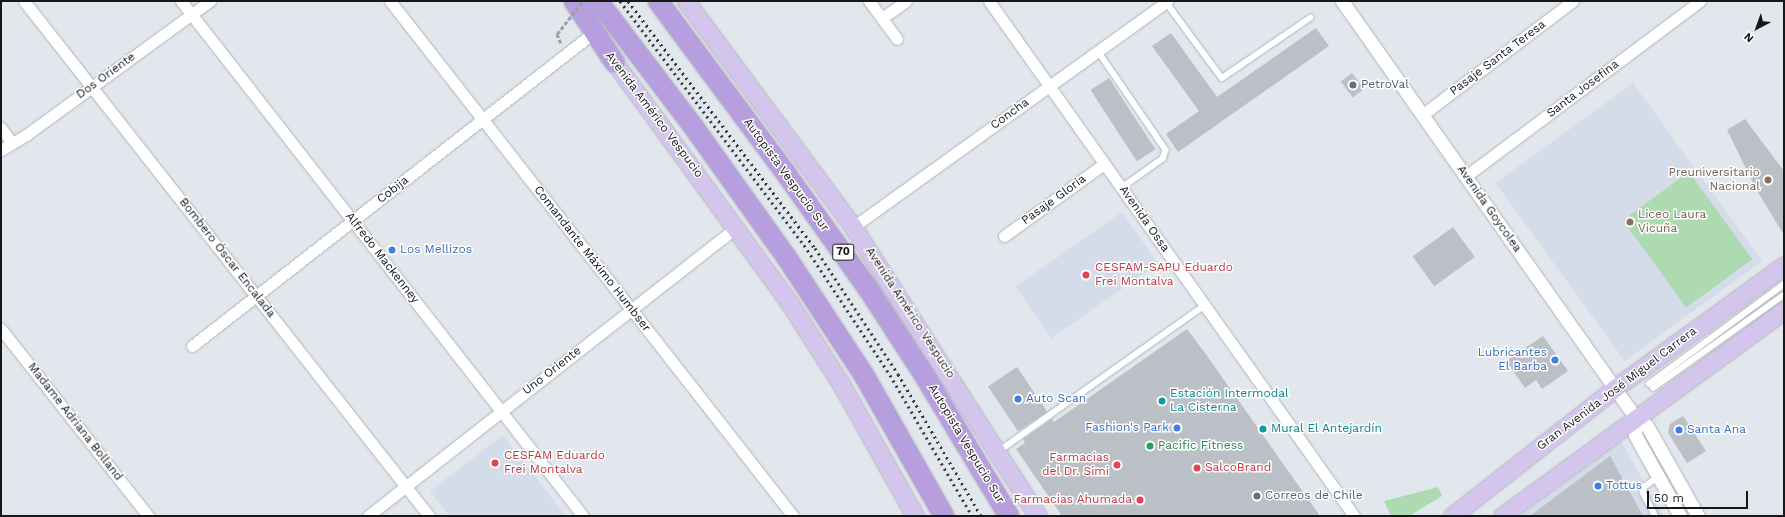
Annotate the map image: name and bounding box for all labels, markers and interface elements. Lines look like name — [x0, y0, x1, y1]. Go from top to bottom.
north arrow — [1737, 8, 1777, 48]
street label: Pasaje Santa Teresa — [1447, 17, 1549, 99]
text: N — [1741, 30, 1756, 45]
street label: Avenida Américo Vespucio — [602, 49, 706, 181]
street label: Dos Oriente — [74, 50, 138, 102]
street label: Santa Josefina — [1544, 57, 1622, 121]
place label: PetroVal — [1361, 78, 1409, 92]
marker: PetroVal — [1348, 80, 1358, 90]
street label: Concha — [988, 95, 1032, 133]
street label: Autopista Vespucio Sur — [740, 115, 832, 235]
street label: Avenida Goycolea — [1454, 163, 1524, 255]
place label: Preuniversitario Nacional — [1669, 166, 1760, 194]
street label: Pasaje Gloria — [1019, 172, 1089, 228]
street label: Cobija — [374, 173, 412, 207]
marker: Preuniversitario Nacional — [1763, 175, 1773, 185]
street label: Comandante Máximo Humbser — [531, 183, 653, 335]
street label: Avenida Ossa — [1116, 183, 1172, 255]
street label: Bombero Óscar Encalada — [176, 195, 278, 321]
place label: Liceo Laura Vicuña — [1638, 208, 1706, 236]
street label: Alfredo Mackenney — [342, 210, 422, 306]
marker: Liceo Laura Vicuña — [1625, 217, 1635, 227]
place label: Los Mellizos — [400, 243, 472, 257]
road number: 70 — [832, 243, 854, 261]
street label: Avenida Américo Vespucio — [862, 244, 958, 382]
marker: Los Mellizos — [387, 245, 397, 255]
place label: CESFAM-SAPU Eduardo Frei Montalva — [1095, 261, 1233, 289]
marker: CESFAM-SAPU Eduardo Frei Montalva — [1080, 269, 1092, 281]
street label: Gran Avenida José Miguel Carrera — [1534, 324, 1700, 454]
street label: Uno Oriente — [520, 344, 584, 398]
place label: Lubricantes El Barba — [1478, 346, 1547, 374]
marker: Lubricantes El Barba — [1550, 355, 1560, 365]
street label: Madame Adriana Bolland — [24, 360, 126, 484]
street label: Autopista Vespucio Sur — [925, 382, 1007, 506]
place label: Estación Intermodal La Cisterna — [1170, 387, 1289, 415]
place label: Auto Scan — [1026, 392, 1086, 406]
marker: Auto Scan — [1013, 394, 1023, 404]
marker: Estación Intermodal La Cisterna — [1157, 396, 1167, 406]
place label: Fashion's Park — [1085, 421, 1169, 435]
place label: Mural El Antejardín — [1271, 422, 1383, 436]
marker: Fashion's Park — [1172, 423, 1182, 433]
place label: Santa Ana — [1687, 423, 1747, 437]
marker: Mural El Antejardín — [1258, 424, 1268, 434]
marker: Santa Ana — [1674, 425, 1684, 435]
place label: Pacific Fitness — [1158, 439, 1243, 453]
marker: Pacific Fitness — [1145, 441, 1155, 451]
place label: CESFAM Eduardo Frei Montalva — [504, 449, 605, 477]
place label: Farmacias del Dr. Simi — [1042, 451, 1109, 479]
marker: CESFAM Eduardo Frei Montalva — [489, 457, 501, 469]
marker: Farmacias del Dr. Simi — [1112, 460, 1122, 470]
place label: SalcoBrand — [1205, 461, 1271, 475]
marker: SalcoBrand — [1192, 463, 1202, 473]
place label: Tottus — [1606, 479, 1642, 493]
marker: Tottus — [1593, 481, 1603, 491]
scale bar — [1649, 483, 1750, 509]
place label: Correos de Chile — [1265, 489, 1363, 503]
marker: Correos de Chile — [1252, 491, 1262, 501]
text: 50 m — [1654, 491, 1684, 505]
place label: Farmacias Ahumada — [1013, 493, 1132, 507]
marker: Farmacias Ahumada — [1135, 495, 1145, 505]

